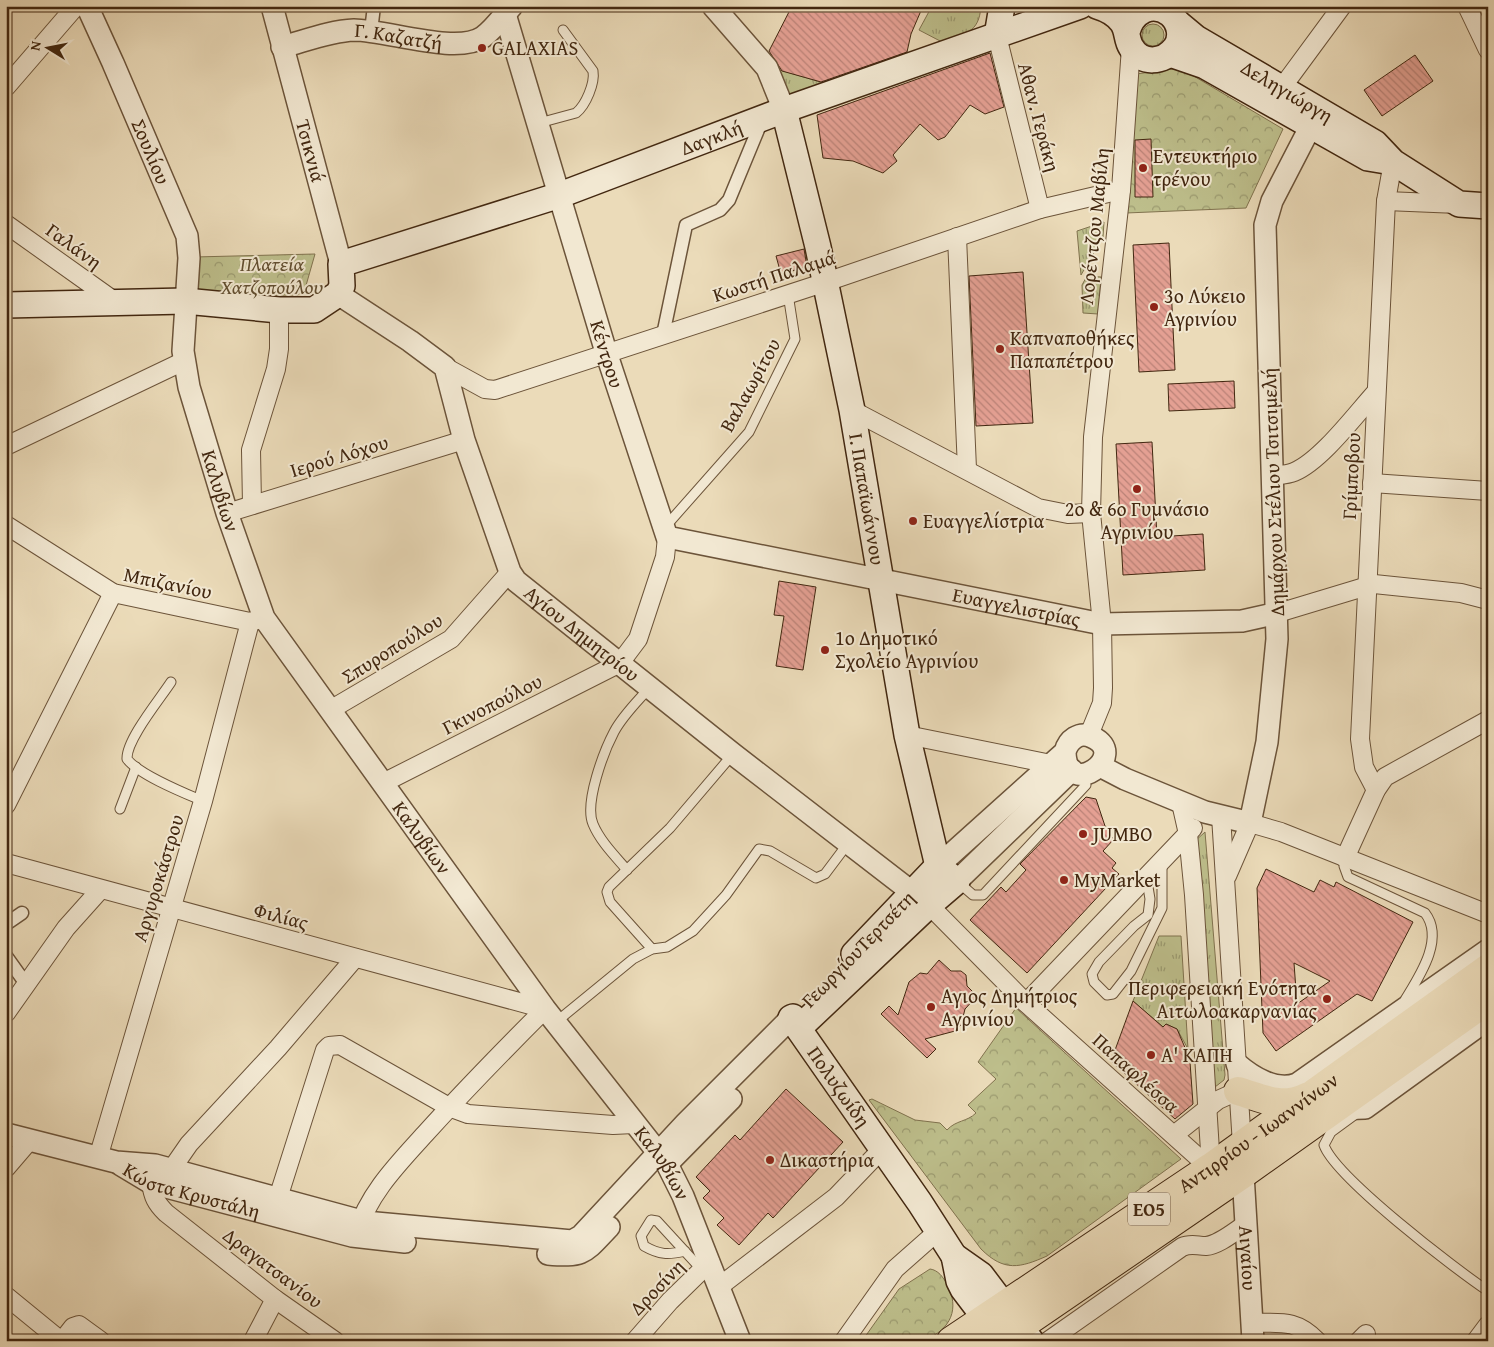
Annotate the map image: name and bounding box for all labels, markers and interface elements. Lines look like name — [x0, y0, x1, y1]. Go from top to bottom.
street label: Γ. Καζατζή — [354, 15, 444, 57]
north arrow — [22, 22, 72, 72]
place label: GALAXIAS — [492, 33, 578, 62]
text: N — [25, 39, 46, 52]
marker: GALAXIAS — [476, 42, 488, 54]
street label: Δεληγιώργη — [1236, 53, 1339, 129]
street label: Αθαν. Γεράκη — [1011, 59, 1068, 175]
street label: Δαγκλή — [676, 112, 747, 162]
street label: Σουλίου — [125, 114, 178, 189]
street label: Τσικνιά — [289, 116, 333, 185]
place label: Εντευκτήριο τρένου — [1153, 141, 1257, 193]
street label: Λορέντζου Μαβίλη — [1071, 146, 1116, 306]
marker: Εντευκτήριο τρένου — [1137, 162, 1149, 174]
street label: Γαλάνη — [40, 215, 108, 276]
street label: Κωστή Παλαμά — [709, 242, 839, 309]
park label: Πλατεία Χατζοπούλου — [220, 249, 323, 301]
place label: 3ο Λύκειο Αγρινίου — [1164, 281, 1246, 333]
marker: 3ο Λύκειο Αγρινίου — [1148, 301, 1160, 313]
street label: Κέντρου — [583, 317, 632, 392]
place label: Καπναποθήκες Παπαπέτρου — [1010, 323, 1135, 375]
street label: Βαλαωρίτου — [712, 333, 787, 437]
marker: Καπναποθήκες Παπαπέτρου — [994, 343, 1006, 355]
street label: Δημάρχου Στέλιου Τσιτσιμελή — [1254, 367, 1291, 617]
street label: Ιερού Λόχου — [286, 427, 392, 484]
street label: Ι. Παπαϊωάννου — [842, 431, 893, 567]
street label: Γρίμποβου — [1334, 432, 1367, 520]
street label: Καλυβίων — [195, 446, 247, 535]
marker: 2ο & 6ο Γυμνάσιο Αγρινίου — [1131, 483, 1143, 495]
place label: 2ο & 6ο Γυμνάσιο Αγρινίου — [1065, 494, 1209, 546]
place label: Ευαγγελίστρια — [923, 506, 1045, 535]
marker: Ευαγγελίστρια — [907, 515, 919, 527]
street label: Μπιζανίου — [121, 559, 215, 606]
street label: Αγίου Δημητρίου — [518, 578, 646, 688]
street label: Ευαγγελιστρίας — [950, 579, 1084, 633]
street label: Σπυροπούλου — [336, 605, 448, 690]
place label: 1ο Δημοτικό Σχολείο Αγρινίου — [835, 623, 978, 675]
marker: 1ο Δημοτικό Σχολείο Αγρινίου — [819, 644, 831, 656]
street label: Γκινοπούλου — [437, 666, 547, 741]
street label: Καλυβίων — [386, 795, 459, 880]
street label: Αργυροκάστρου — [124, 811, 191, 945]
place label: JUMBO — [1090, 819, 1152, 848]
marker: JUMBO — [1077, 828, 1089, 840]
place label: MyMarket — [1074, 865, 1161, 894]
marker: MyMarket — [1058, 874, 1070, 886]
street label: ΓεωργίουΤερτσέτη — [794, 884, 921, 1014]
street label: Φιλίας — [251, 894, 312, 937]
place label: Περιφερειακή Ενότητα Αιτωλοακαρνανίας — [1128, 973, 1318, 1025]
place label: Αγιος Δημήτριος Αγρινίου — [941, 981, 1078, 1033]
marker: Περιφερειακή Ενότητα Αιτωλοακαρνανίας — [1321, 993, 1333, 1005]
marker: Αγιος Δημήτριος Αγρινίου — [925, 1001, 937, 1013]
street label: Παπαφλέσσα — [1086, 1026, 1186, 1120]
street label: Πολυζωίδη — [801, 1040, 878, 1133]
place label: Α' ΚΑΠΗ — [1161, 1040, 1233, 1069]
marker: Α' ΚΑΠΗ — [1145, 1049, 1157, 1061]
street label: Αντιρρίου - Ιωαννίνων — [1172, 1065, 1344, 1199]
street label: Καλυβίων — [628, 1119, 698, 1205]
place label: Δικαστήρια — [780, 1145, 875, 1174]
marker: Δικαστήρια — [764, 1154, 776, 1166]
street label: Κώστα Κρυστάλη — [118, 1155, 263, 1225]
road number: ΕΟ5 — [1128, 1192, 1170, 1226]
street label: Δραγατσανίου — [217, 1220, 329, 1315]
street label: Αιγαίου — [1232, 1224, 1265, 1291]
street label: Δροσίνη — [623, 1252, 691, 1321]

